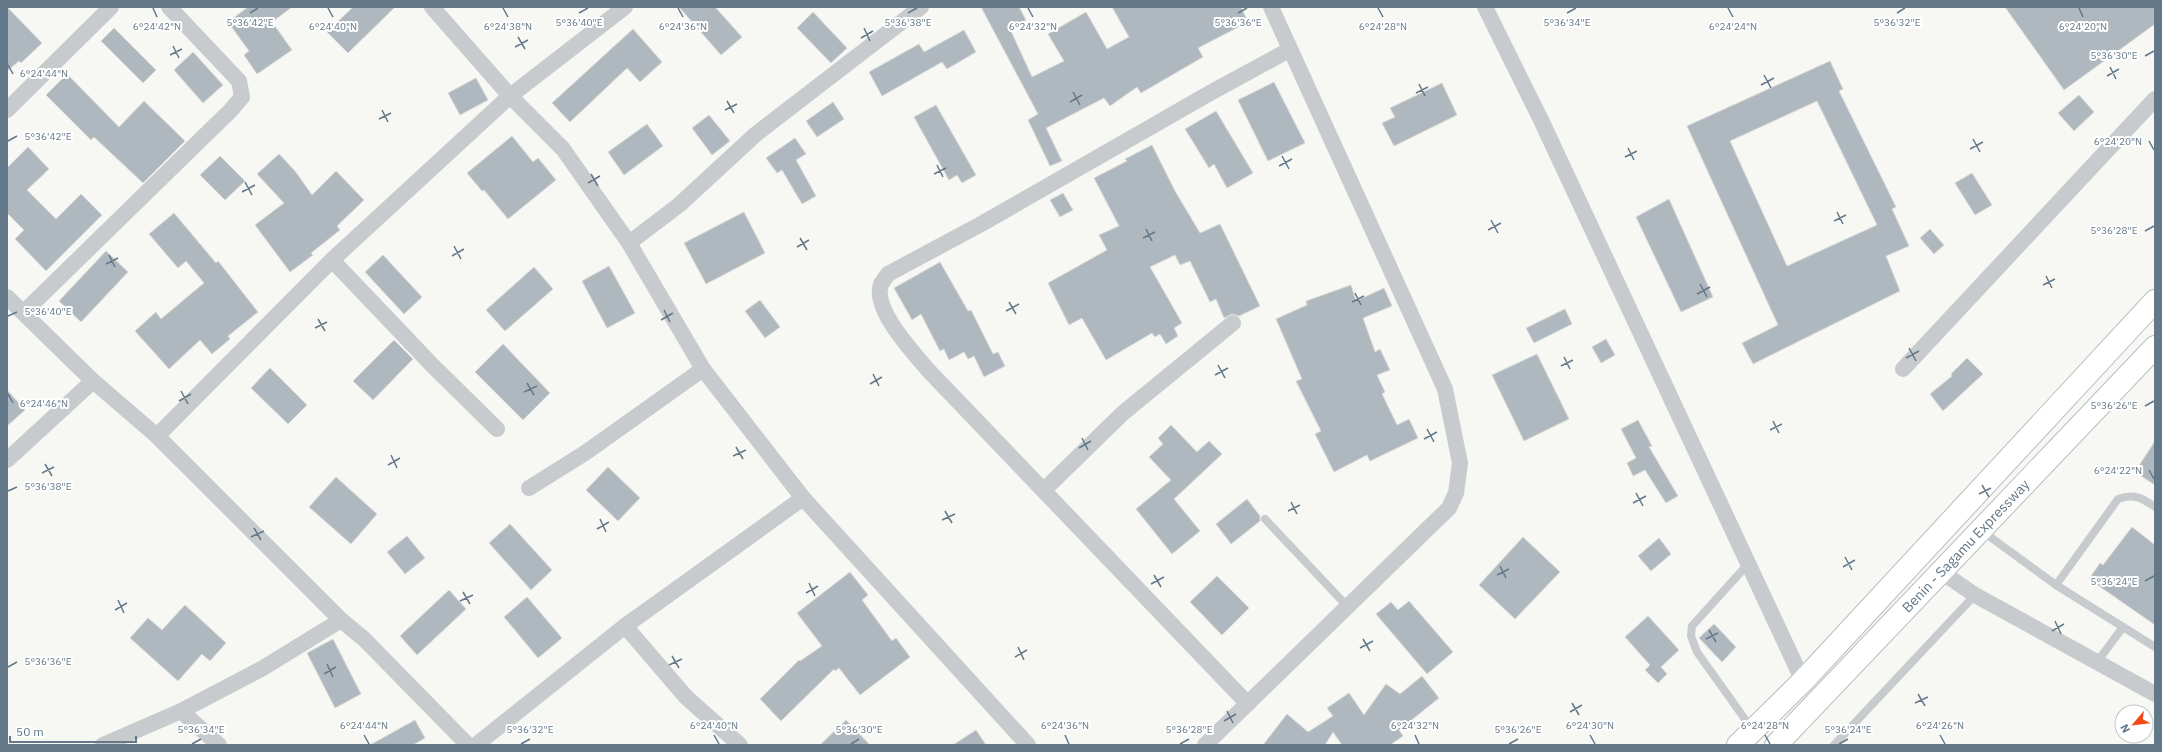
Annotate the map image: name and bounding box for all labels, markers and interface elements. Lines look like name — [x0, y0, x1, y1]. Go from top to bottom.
text: 5°36'42"E — [226, 16, 274, 29]
text: 5°36'40"E — [555, 16, 603, 29]
text: 5°36'38"E — [884, 16, 932, 29]
text: 5°36'36"E — [1214, 16, 1262, 29]
text: 5°36'34"E — [1543, 16, 1591, 29]
text: 5°36'32"E — [1873, 16, 1921, 29]
text: 6°24'42"N — [133, 20, 181, 33]
text: 6°24'40"N — [309, 20, 357, 33]
text: 6°24'38"N — [484, 20, 532, 33]
text: 6°24'36"N — [659, 20, 707, 33]
text: 6°24'32"N — [1009, 20, 1057, 33]
text: 6°24'28"N — [1359, 20, 1407, 33]
text: 6°24'24"N — [1709, 20, 1757, 33]
text: 6°24'20"N — [2059, 20, 2107, 33]
text: 5°36'30"E — [2090, 49, 2138, 62]
text: 6°24'44"N — [20, 67, 68, 80]
text: 5°36'42"E — [24, 130, 72, 143]
text: 6°24'20"N — [2094, 135, 2142, 148]
text: 5°36'28"E — [2090, 224, 2138, 237]
text: 5°36'40"E — [24, 305, 72, 318]
text: 6°24'46"N — [20, 397, 68, 410]
text: 5°36'26"E — [2090, 399, 2138, 412]
text: 6°24'22"N — [2094, 464, 2142, 477]
street label: Benin - Sagamu Expressway — [1898, 476, 2033, 616]
text: 5°36'38"E — [24, 480, 72, 493]
text: 5°36'24"E — [2090, 575, 2138, 588]
text: 5°36'36"E — [24, 655, 72, 668]
north arrow — [2114, 704, 2154, 744]
scale bar — [10, 718, 136, 744]
text: 6°24'44"N — [340, 719, 388, 732]
text: 6°24'40"N — [690, 719, 738, 732]
text: 6°24'36"N — [1041, 719, 1089, 732]
text: 6°24'32"N — [1391, 719, 1439, 732]
text: 6°24'30"N — [1566, 719, 1614, 732]
text: 6°24'28"N — [1741, 719, 1789, 732]
text: 6°24'26"N — [1916, 719, 1964, 732]
text: N — [2117, 722, 2133, 735]
text: 5°36'34"E — [177, 723, 225, 736]
text: 5°36'32"E — [506, 723, 554, 736]
text: 5°36'30"E — [835, 723, 883, 736]
text: 5°36'28"E — [1165, 723, 1213, 736]
text: 5°36'26"E — [1494, 723, 1542, 736]
text: 5°36'24"E — [1824, 723, 1872, 736]
text: 50 m — [16, 724, 44, 739]

